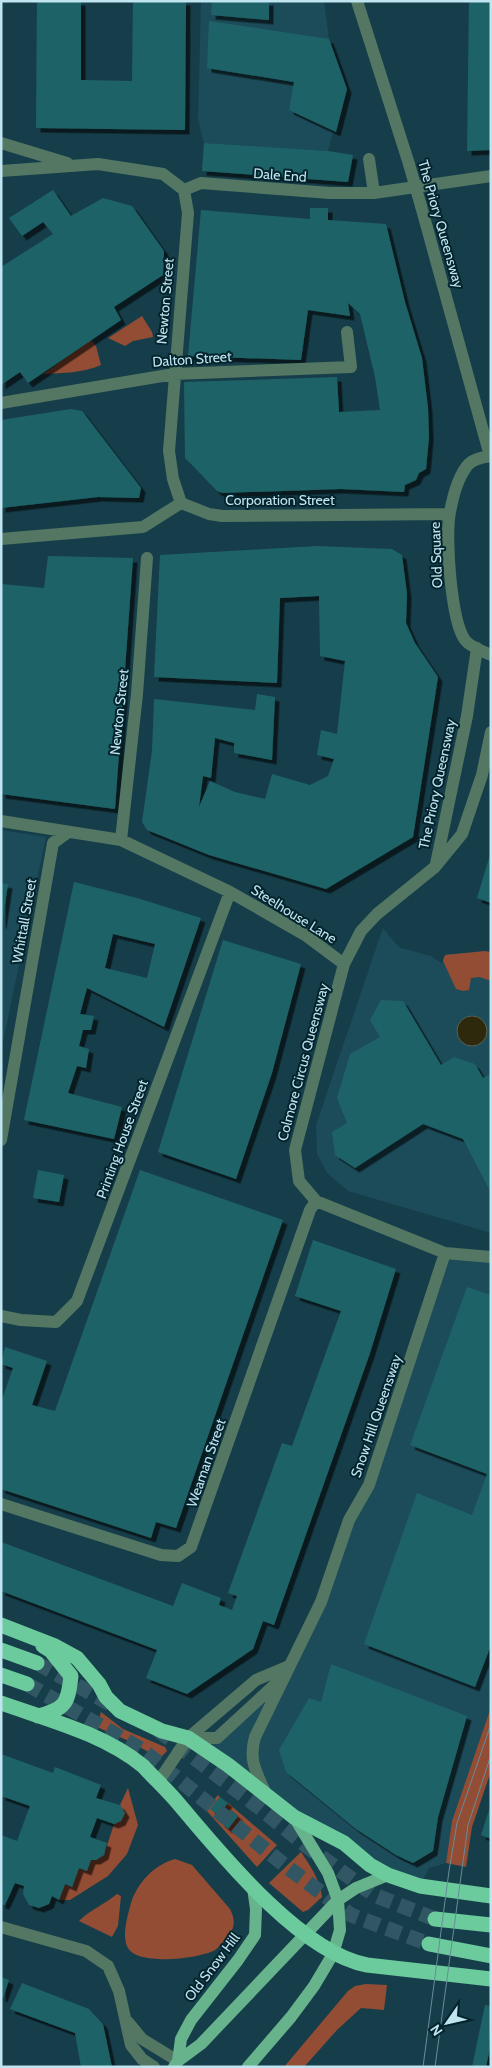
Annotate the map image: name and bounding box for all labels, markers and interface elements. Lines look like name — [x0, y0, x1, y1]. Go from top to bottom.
street label: The Priory Queensway — [414, 158, 468, 290]
street label: Dale End — [253, 164, 307, 186]
street label: Newton Street — [152, 257, 178, 345]
street label: Dalton Street — [152, 347, 232, 371]
street label: Corporation Street — [225, 491, 335, 509]
street label: Old Square — [426, 522, 446, 588]
street label: Newton Street — [106, 668, 132, 756]
street label: The Priory Queensway — [414, 717, 460, 851]
street label: Whittall Street — [8, 877, 40, 965]
street label: Steelhouse Lane — [248, 880, 340, 948]
street label: Colmore Circus Queensway — [273, 981, 333, 1143]
street label: Printing House Street — [92, 1077, 152, 1201]
street label: Snow Hill Queensway — [346, 1352, 406, 1480]
street label: Weaman Street — [182, 1416, 230, 1510]
street label: Old Snow Hill — [180, 1929, 244, 2005]
north arrow — [422, 1998, 472, 2048]
text: N — [426, 2021, 446, 2039]

